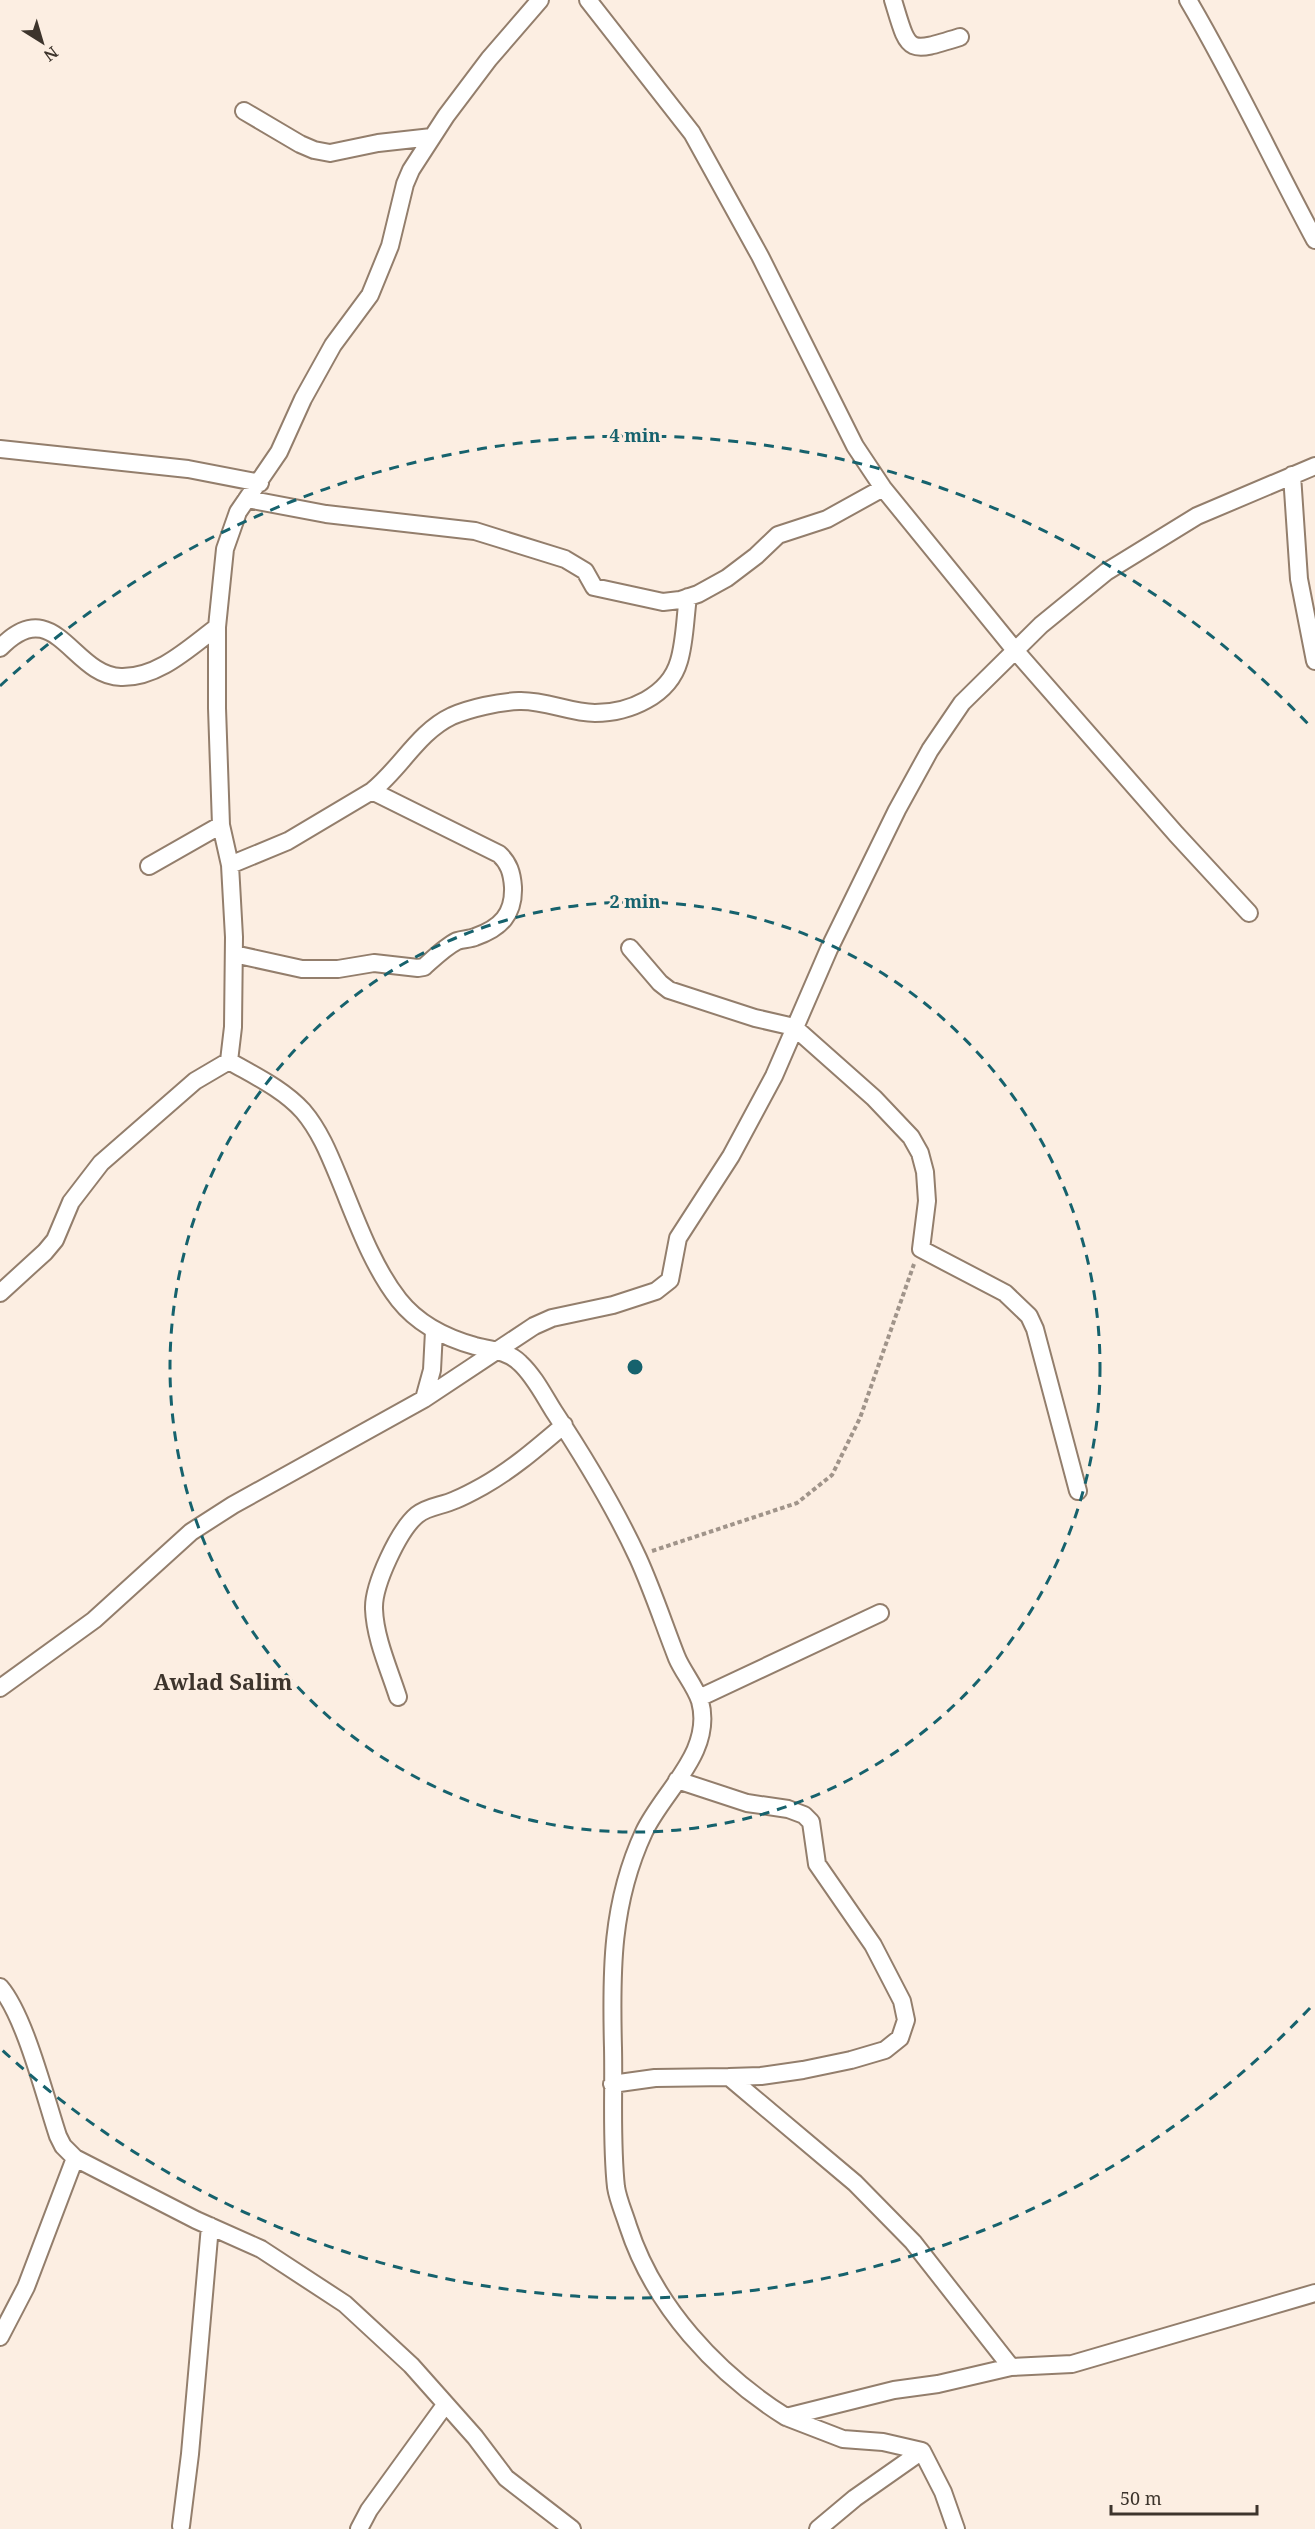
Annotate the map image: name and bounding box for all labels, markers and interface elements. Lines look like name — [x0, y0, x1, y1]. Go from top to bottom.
north arrow — [12, 12, 72, 72]
text: N — [39, 41, 63, 67]
text: 4 min — [610, 423, 660, 447]
text: 2 min — [610, 889, 660, 913]
centre of rings — [625, 1357, 645, 1377]
district label: Awlad Salim — [154, 1666, 293, 1696]
scale bar — [1111, 2478, 1256, 2516]
text: 50 m — [1120, 2486, 1162, 2510]

